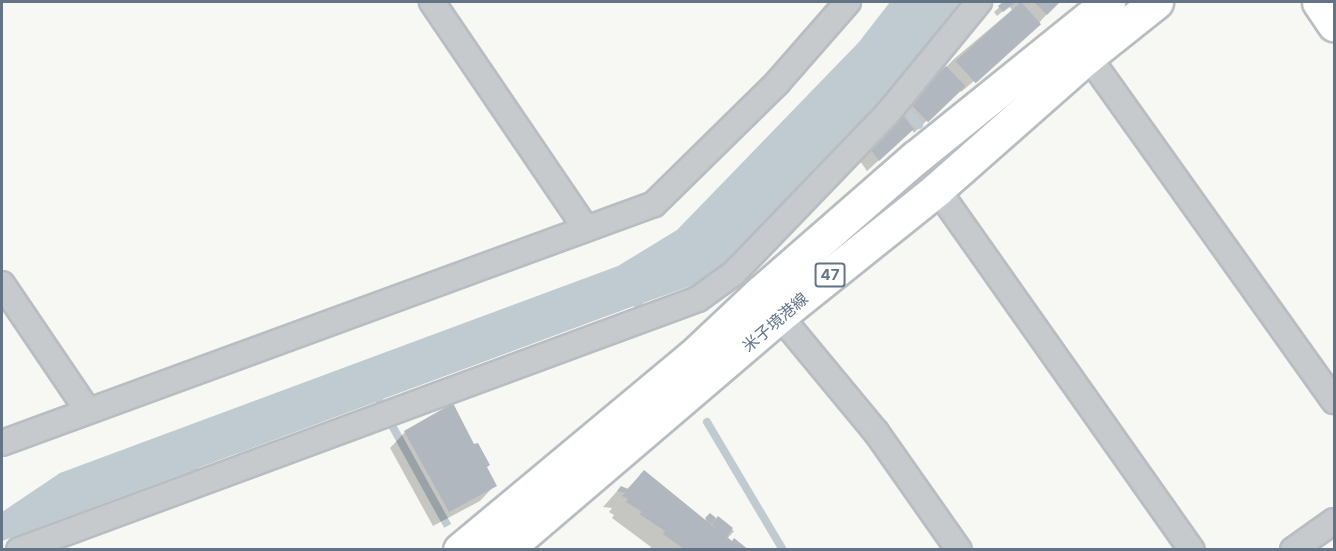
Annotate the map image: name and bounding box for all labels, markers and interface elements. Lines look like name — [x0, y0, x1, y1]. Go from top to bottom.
road number: 47 — [814, 263, 846, 287]
street label: 米子境港線 — [739, 289, 811, 355]

